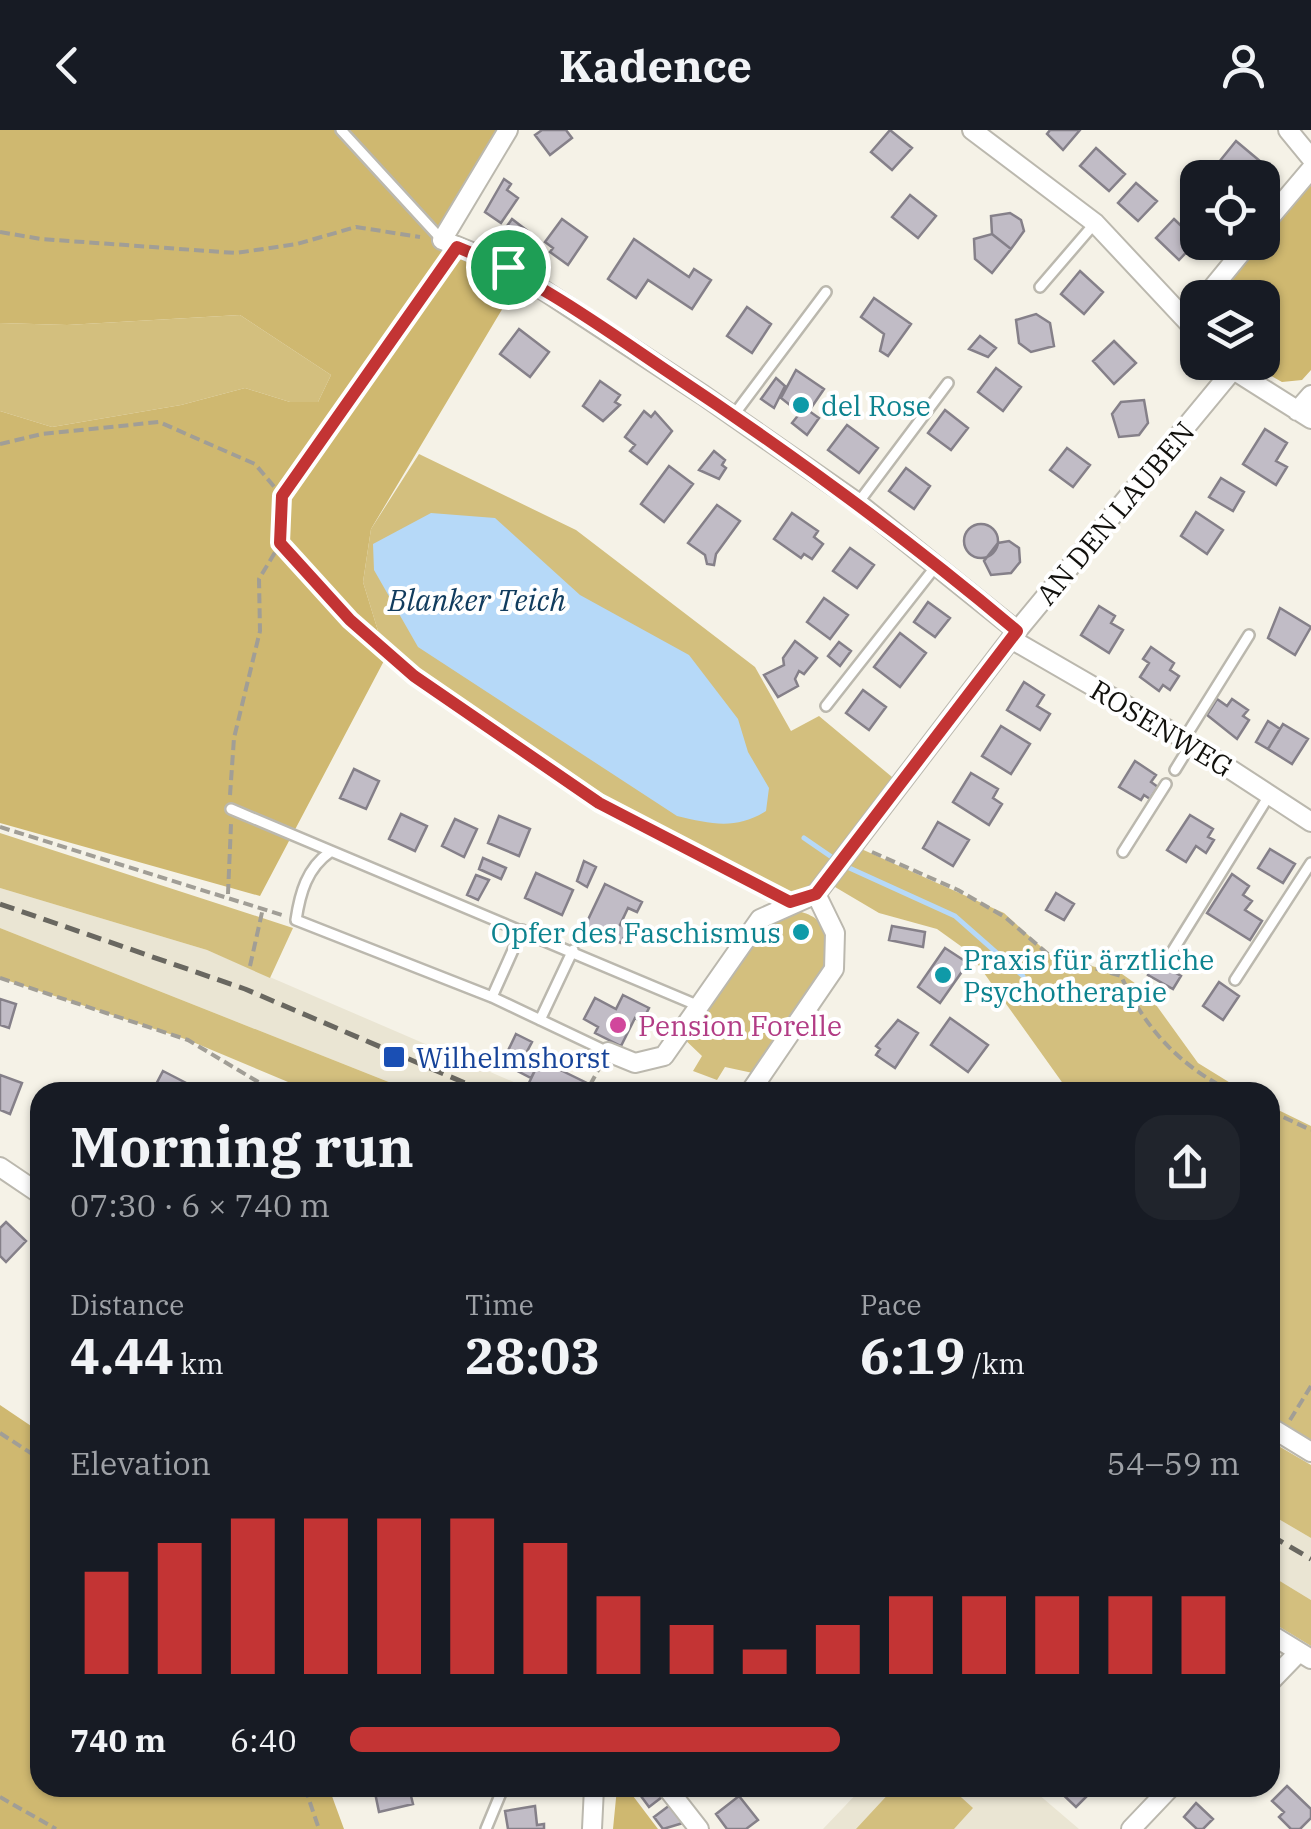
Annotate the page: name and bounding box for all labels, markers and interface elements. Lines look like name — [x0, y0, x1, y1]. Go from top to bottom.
text: Kadence — [559, 36, 752, 94]
icon: back — [40, 38, 95, 93]
icon: person — [1216, 38, 1271, 93]
map controls — [1180, 160, 1280, 380]
button: locate — [1180, 160, 1280, 260]
pin — [466, 225, 551, 310]
icon: arrive — [481, 240, 536, 295]
button: layers — [1180, 280, 1280, 380]
place label: del Rose — [821, 387, 931, 424]
marker: del Rose — [790, 394, 812, 416]
street label: AN DEN LAUBEN — [1028, 414, 1202, 612]
water label: Blanker Teich — [387, 580, 566, 619]
street label: ROSENWEG — [1084, 671, 1240, 785]
place label: Opfer des Faschismus — [491, 914, 781, 951]
marker: Opfer des Faschismus — [790, 921, 812, 943]
place label: Praxis für ärztliche Psychotherapie — [963, 941, 1214, 1010]
marker: Praxis für ärztliche Psychotherapie — [932, 964, 954, 986]
place label: Pension Forelle — [638, 1007, 842, 1044]
marker: Pension Forelle — [607, 1014, 629, 1036]
place label: Wilhelmshorst — [416, 1039, 610, 1076]
marker: Wilhelmshorst — [381, 1044, 407, 1070]
text: Morning run — [70, 1111, 414, 1182]
button: share — [1135, 1115, 1240, 1220]
text: 07:30 · 6 × 740 m — [70, 1184, 330, 1226]
text: Distance — [70, 1286, 184, 1323]
text: Time — [465, 1286, 534, 1323]
text: Pace — [860, 1286, 922, 1323]
text: 4.44 — [70, 1323, 174, 1388]
text: 28:03 — [465, 1323, 600, 1388]
text: 6:19 — [860, 1323, 965, 1388]
text: km — [174, 1345, 224, 1382]
text: /km — [965, 1345, 1025, 1382]
text: Elevation — [70, 1442, 211, 1484]
text: 54–59 m — [1106, 1442, 1240, 1484]
text: 740 m — [70, 1719, 166, 1761]
text: 6:40 — [230, 1719, 297, 1761]

